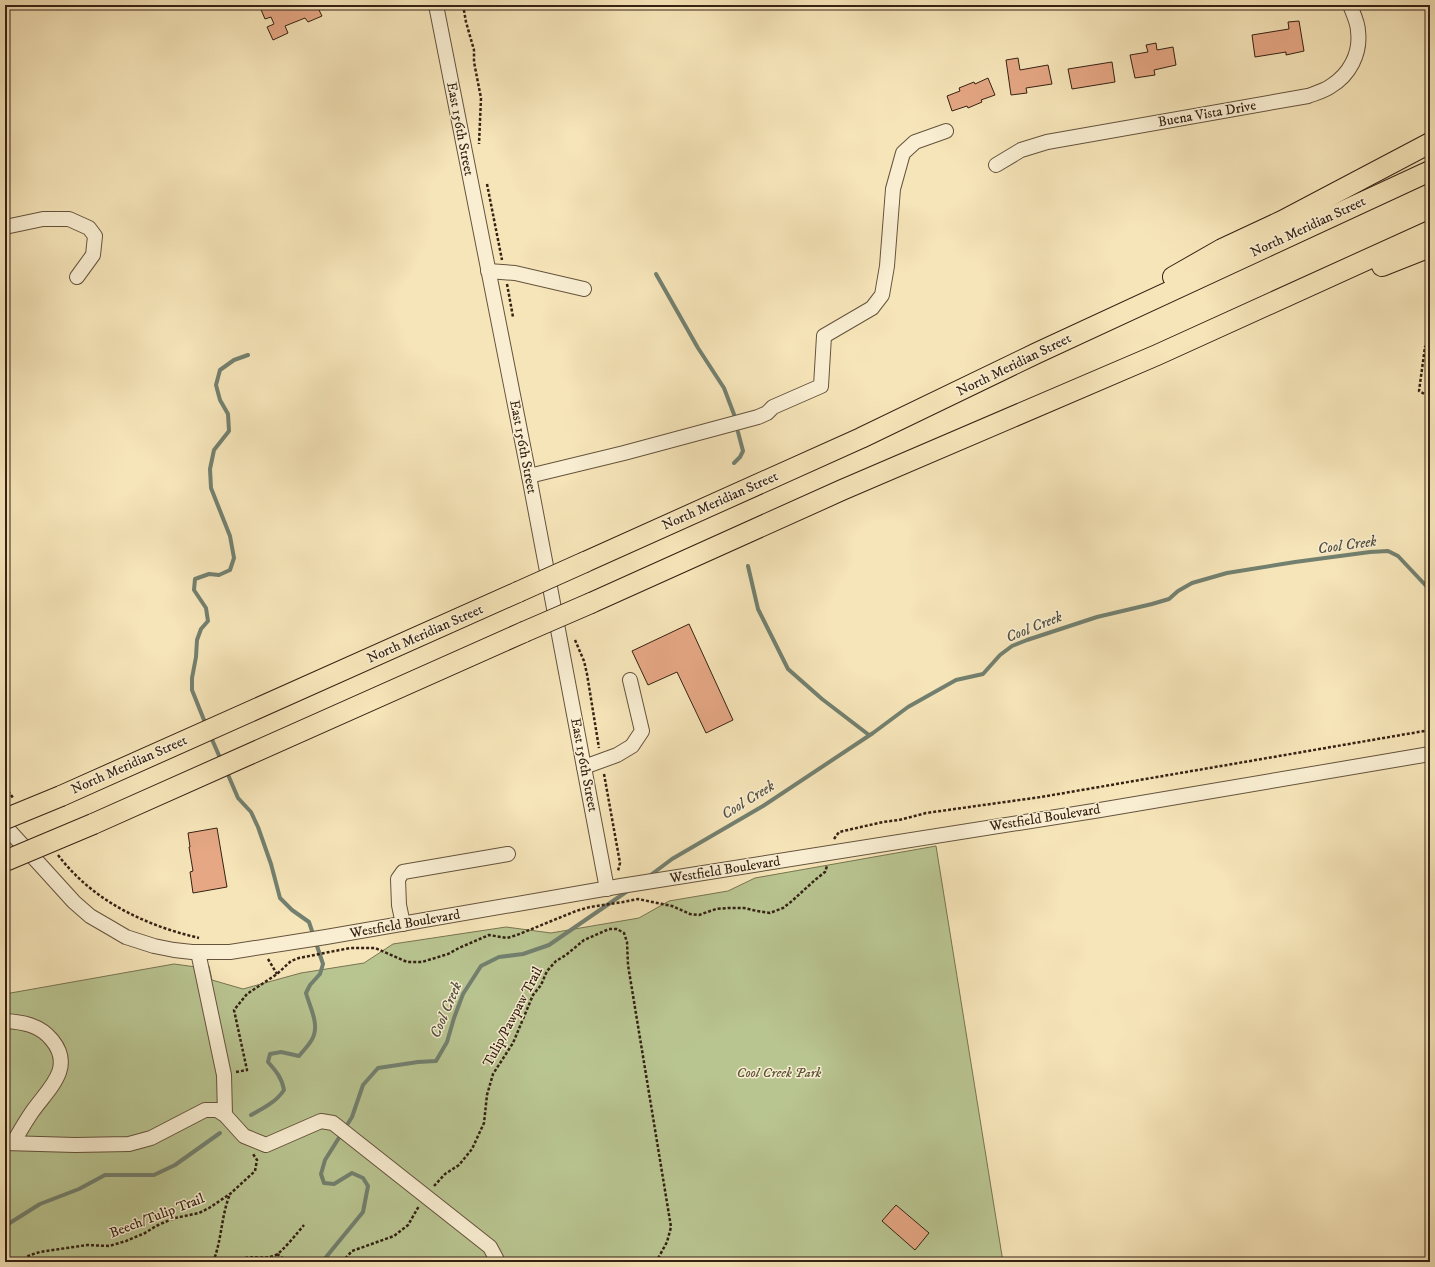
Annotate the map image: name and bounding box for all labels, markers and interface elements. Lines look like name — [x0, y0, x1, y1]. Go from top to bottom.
street label: East 156th Street — [442, 81, 478, 178]
street label: Buena Vista Drive — [1157, 96, 1258, 131]
street label: North Meridian Street — [1247, 192, 1369, 262]
street label: North Meridian Street — [954, 329, 1075, 401]
street label: East 156th Street — [505, 399, 541, 496]
street label: North Meridian Street — [659, 467, 781, 535]
water label: Cool Creek — [1316, 531, 1378, 559]
street label: North Meridian Street — [364, 600, 486, 668]
water label: Cool Creek — [1003, 607, 1066, 647]
street label: East 156th Street — [566, 717, 602, 814]
street label: North Meridian Street — [68, 731, 190, 799]
water label: Cool Creek — [718, 776, 779, 824]
street label: Westfield Boulevard — [987, 800, 1102, 836]
street label: Westfield Boulevard — [667, 852, 782, 888]
street label: Westfield Boulevard — [347, 905, 462, 943]
street label: Tulip/Pawpaw Trail — [479, 963, 547, 1070]
water label: Cool Creek — [426, 978, 467, 1041]
park label: Cool Creek Park — [737, 1064, 822, 1082]
street label: Beech/Tulip Trail — [107, 1189, 208, 1242]

